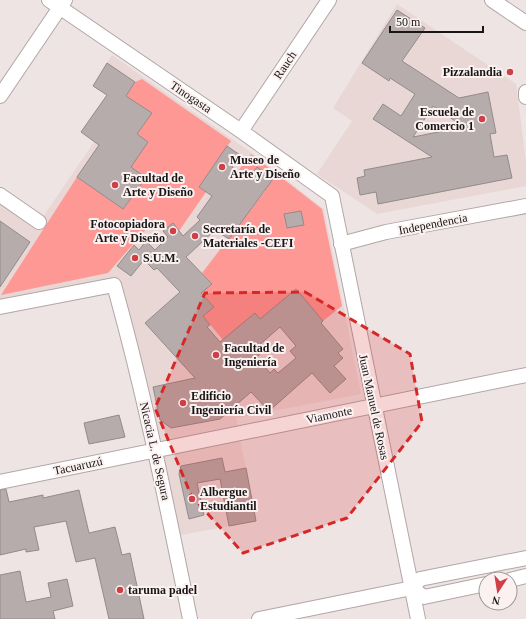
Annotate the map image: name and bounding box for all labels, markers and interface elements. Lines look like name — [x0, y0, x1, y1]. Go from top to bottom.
scale bar — [390, 8, 483, 34]
text: 50 m — [396, 15, 421, 29]
street label: Rauch — [271, 48, 299, 82]
place label: Pizzalandia — [443, 65, 502, 79]
marker: Pizzalandia — [505, 67, 515, 77]
street label: Tinogasta — [168, 78, 215, 116]
place label: Escuela de Comercio 1 — [415, 105, 475, 133]
marker: Escuela de Comercio 1 — [477, 114, 487, 124]
place label: Museo de Arte y Diseño — [230, 153, 300, 181]
marker: Museo de Arte y Diseño — [217, 162, 227, 172]
place label: Facultad de Arte y Diseño — [123, 171, 193, 199]
marker: Facultad de Arte y Diseño — [110, 180, 120, 190]
street label: Independencia — [397, 210, 469, 238]
place label: Fotocopiadora Arte y Diseño — [90, 217, 165, 245]
place label: Secretaría de Materiales -CEFI — [203, 222, 294, 250]
marker: Fotocopiadora Arte y Diseño — [168, 226, 178, 236]
marker: Secretaría de Materiales -CEFI — [190, 231, 200, 241]
place label: S.U.M. — [143, 251, 179, 265]
marker: S.U.M. — [130, 253, 140, 263]
place label: Facultad de Ingeniería — [224, 341, 285, 369]
marker: Facultad de Ingeniería — [211, 350, 221, 360]
street label: Juan Manuel de Rosas — [356, 353, 392, 461]
place label: Edificio Ingeniería Civil — [191, 389, 272, 417]
marker: Edificio Ingeniería Civil — [178, 398, 188, 408]
street label: Nicacia L. de Segura — [137, 400, 173, 502]
street label: Viamonte — [305, 403, 353, 427]
street label: Tacuaruzú — [52, 454, 104, 478]
place label: Albergue Estudiantil — [200, 485, 257, 513]
marker: Albergue Estudiantil — [187, 494, 197, 504]
north arrow — [478, 571, 518, 611]
place label: taruma padel — [128, 583, 198, 597]
marker: taruma padel — [115, 585, 125, 595]
text: N — [491, 594, 501, 607]

